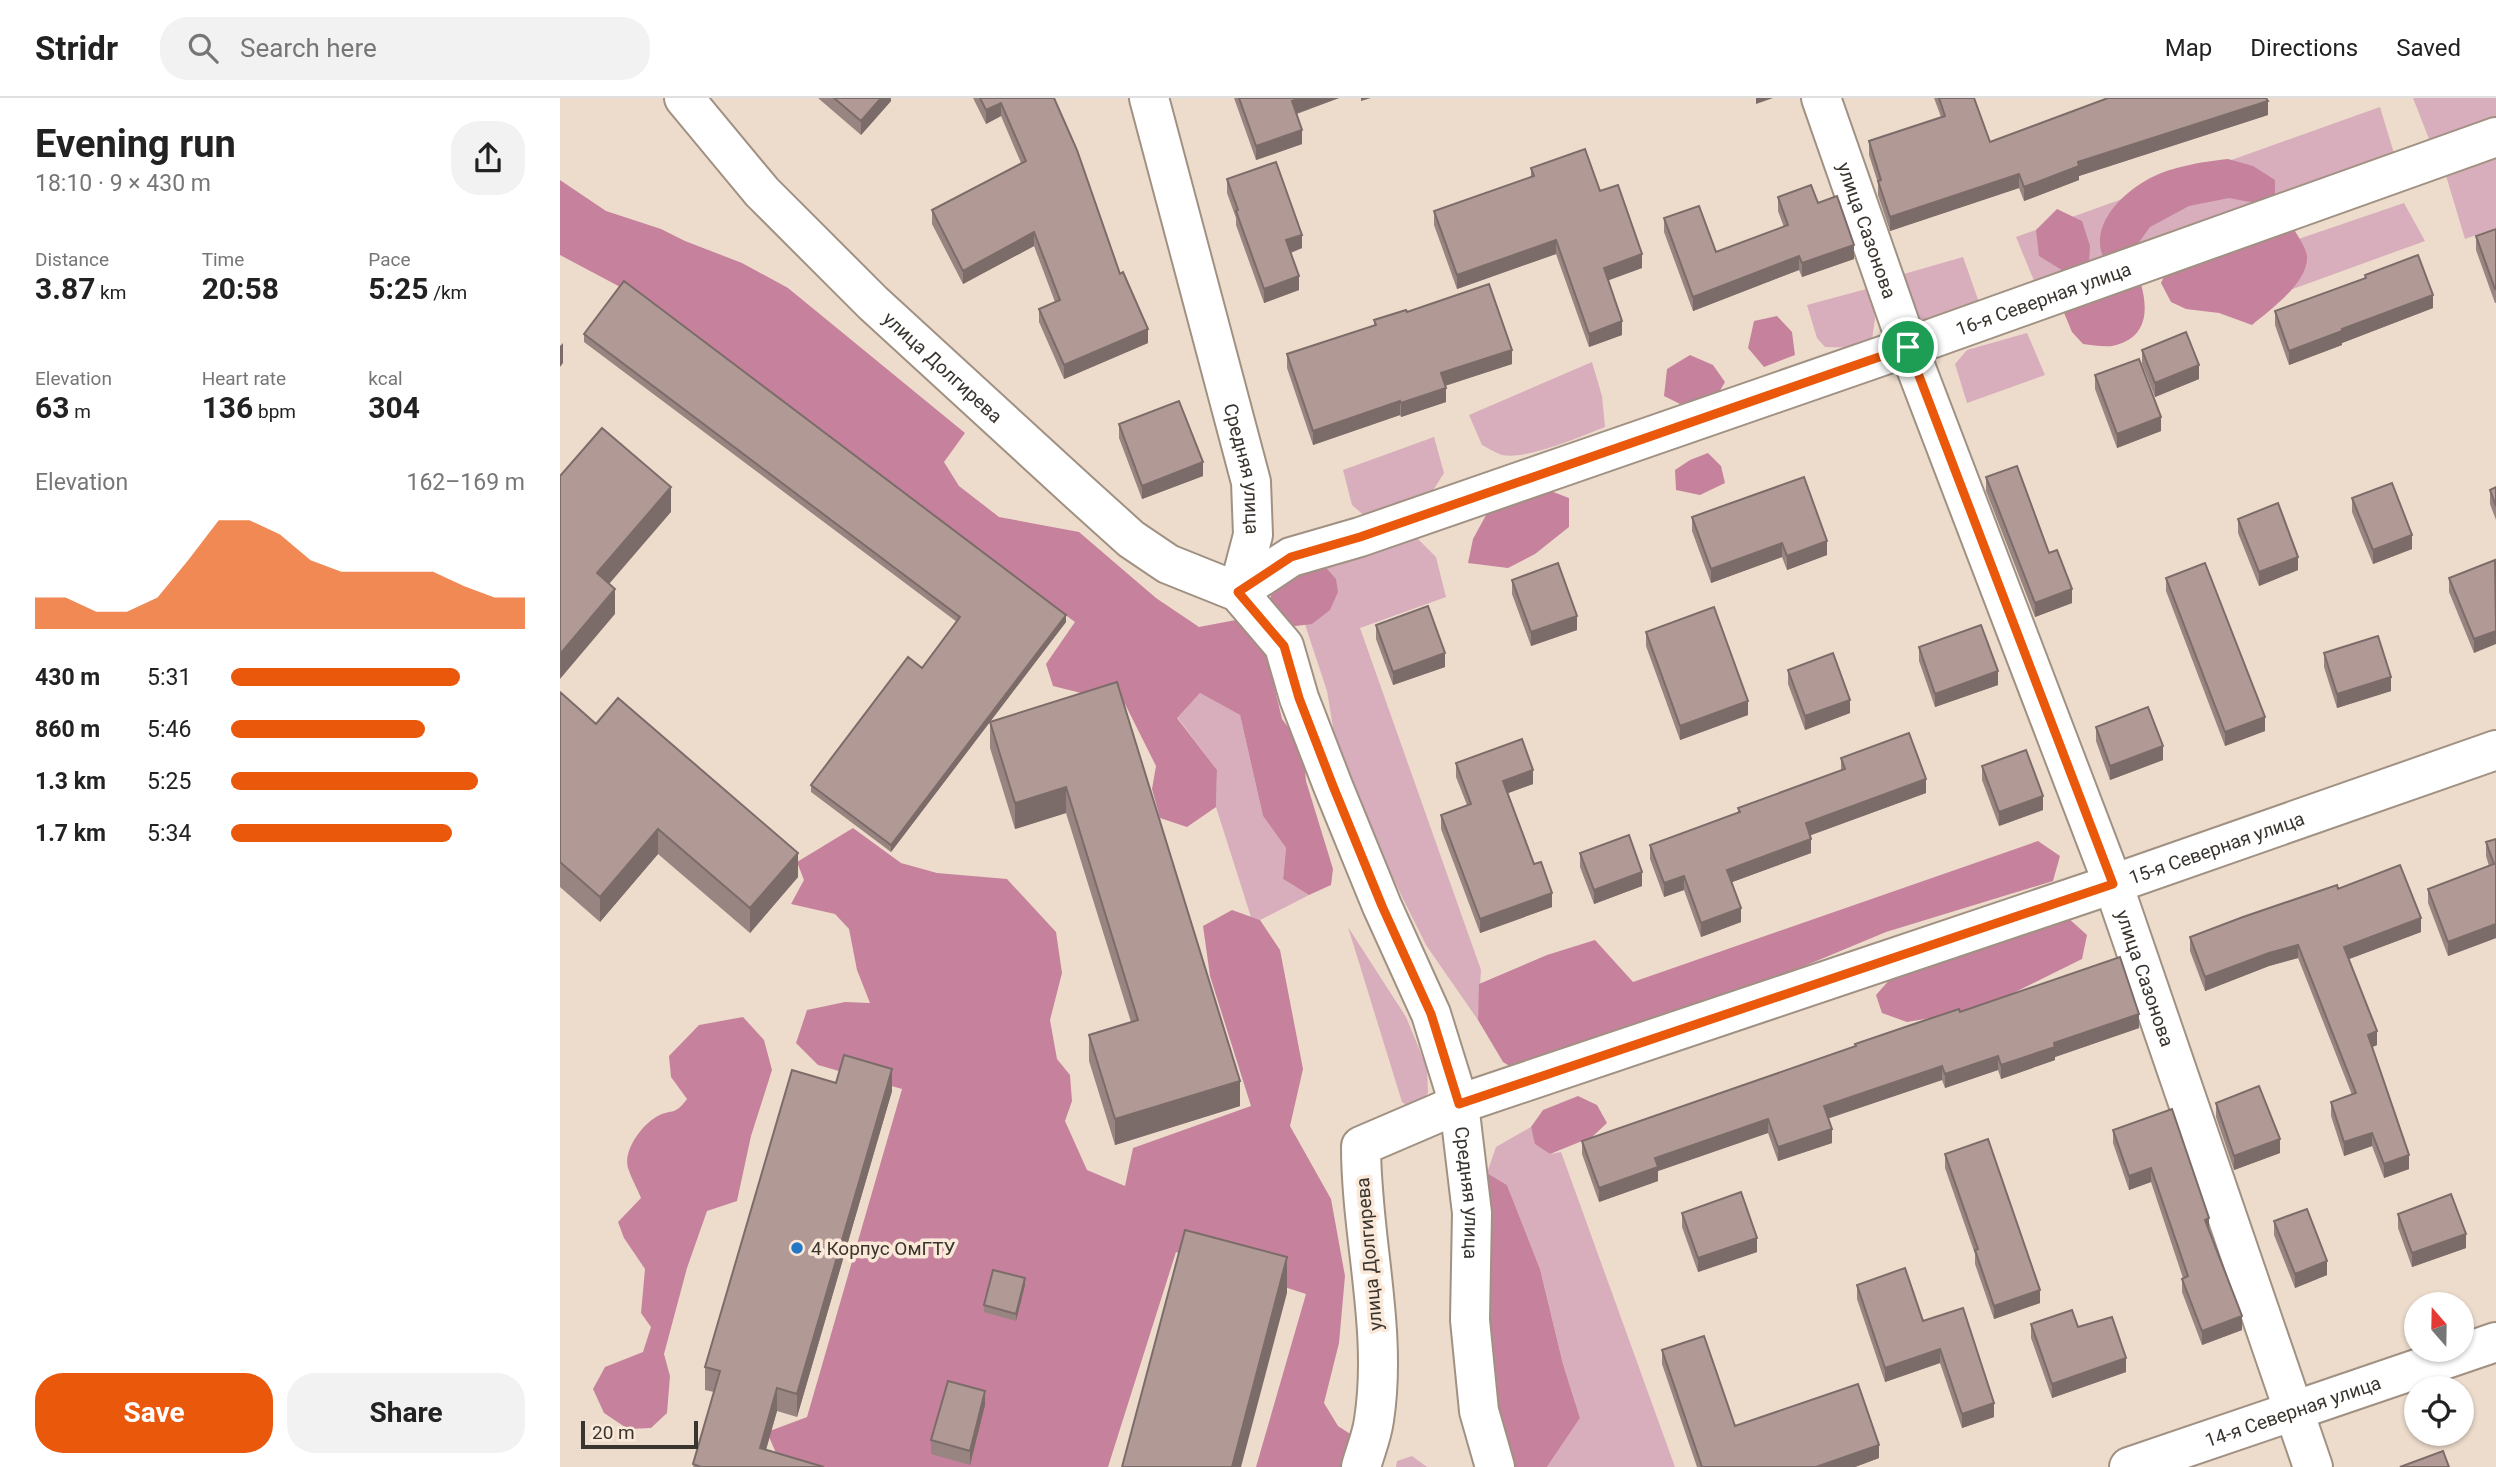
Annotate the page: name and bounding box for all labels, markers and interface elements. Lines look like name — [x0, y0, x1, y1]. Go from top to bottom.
search box — [160, 17, 650, 80]
text: Stridr — [35, 29, 118, 68]
icon: search — [184, 29, 222, 67]
text: Search here — [240, 33, 377, 63]
text: Map — [2165, 34, 2212, 62]
text: Directions — [2250, 34, 2358, 62]
text: Saved — [2396, 34, 2461, 62]
button: share — [451, 121, 525, 195]
text: Evening run — [35, 122, 236, 166]
street label: улица Сазонова — [1833, 159, 1902, 302]
text: 18:10 · 9 × 430 m — [35, 170, 211, 197]
text: Distance — [35, 248, 109, 271]
text: Time — [202, 248, 244, 271]
text: Pace — [368, 248, 411, 271]
street label: 16-я Северная улица — [1953, 257, 2134, 341]
text: 3.87 — [35, 271, 95, 306]
text: 20:58 — [202, 271, 279, 306]
text: 5:25 — [368, 271, 428, 306]
text: km — [95, 281, 126, 304]
text: /km — [428, 281, 467, 304]
street label: улица Долгирева — [878, 307, 1007, 428]
pin — [1878, 317, 1938, 377]
icon: arrive — [1889, 328, 1927, 366]
text: Elevation — [35, 367, 112, 390]
text: Heart rate — [202, 367, 286, 390]
text: kcal — [368, 367, 403, 390]
text: 63 — [35, 390, 69, 425]
text: 136 — [202, 390, 253, 425]
text: 304 — [368, 390, 420, 425]
text: m — [69, 400, 91, 423]
text: bpm — [253, 400, 296, 423]
street label: Средняя улица — [1219, 401, 1264, 535]
text: Elevation — [35, 469, 128, 496]
text: 162–169 m — [406, 469, 525, 496]
text: 430 m — [35, 664, 100, 691]
text: 5:31 — [147, 664, 191, 691]
text: 860 m — [35, 716, 100, 743]
text: 5:46 — [147, 716, 191, 743]
text: 1.3 km — [35, 768, 106, 795]
text: 5:25 — [147, 768, 191, 795]
street label: 15-я Северная улица — [2126, 806, 2307, 889]
text: 1.7 km — [35, 820, 106, 847]
text: 5:34 — [147, 820, 191, 847]
street label: улица Сазонова — [2111, 907, 2179, 1049]
street label: Средняя улица — [1450, 1125, 1484, 1259]
street label: улица Долгирева — [1351, 1176, 1387, 1332]
place label: 4 Корпус ОмГТУ — [811, 1237, 955, 1260]
marker: 4 Корпус ОмГТУ — [789, 1240, 805, 1256]
north arrow — [2404, 1292, 2474, 1362]
map controls — [2404, 1292, 2474, 1446]
street label: 14-я Северная улица — [2202, 1371, 2384, 1452]
button: Save — [35, 1373, 273, 1453]
button: Share — [287, 1373, 525, 1453]
button: locate — [2404, 1376, 2474, 1446]
scale bar — [581, 1418, 698, 1450]
text: 20 m — [592, 1421, 635, 1444]

